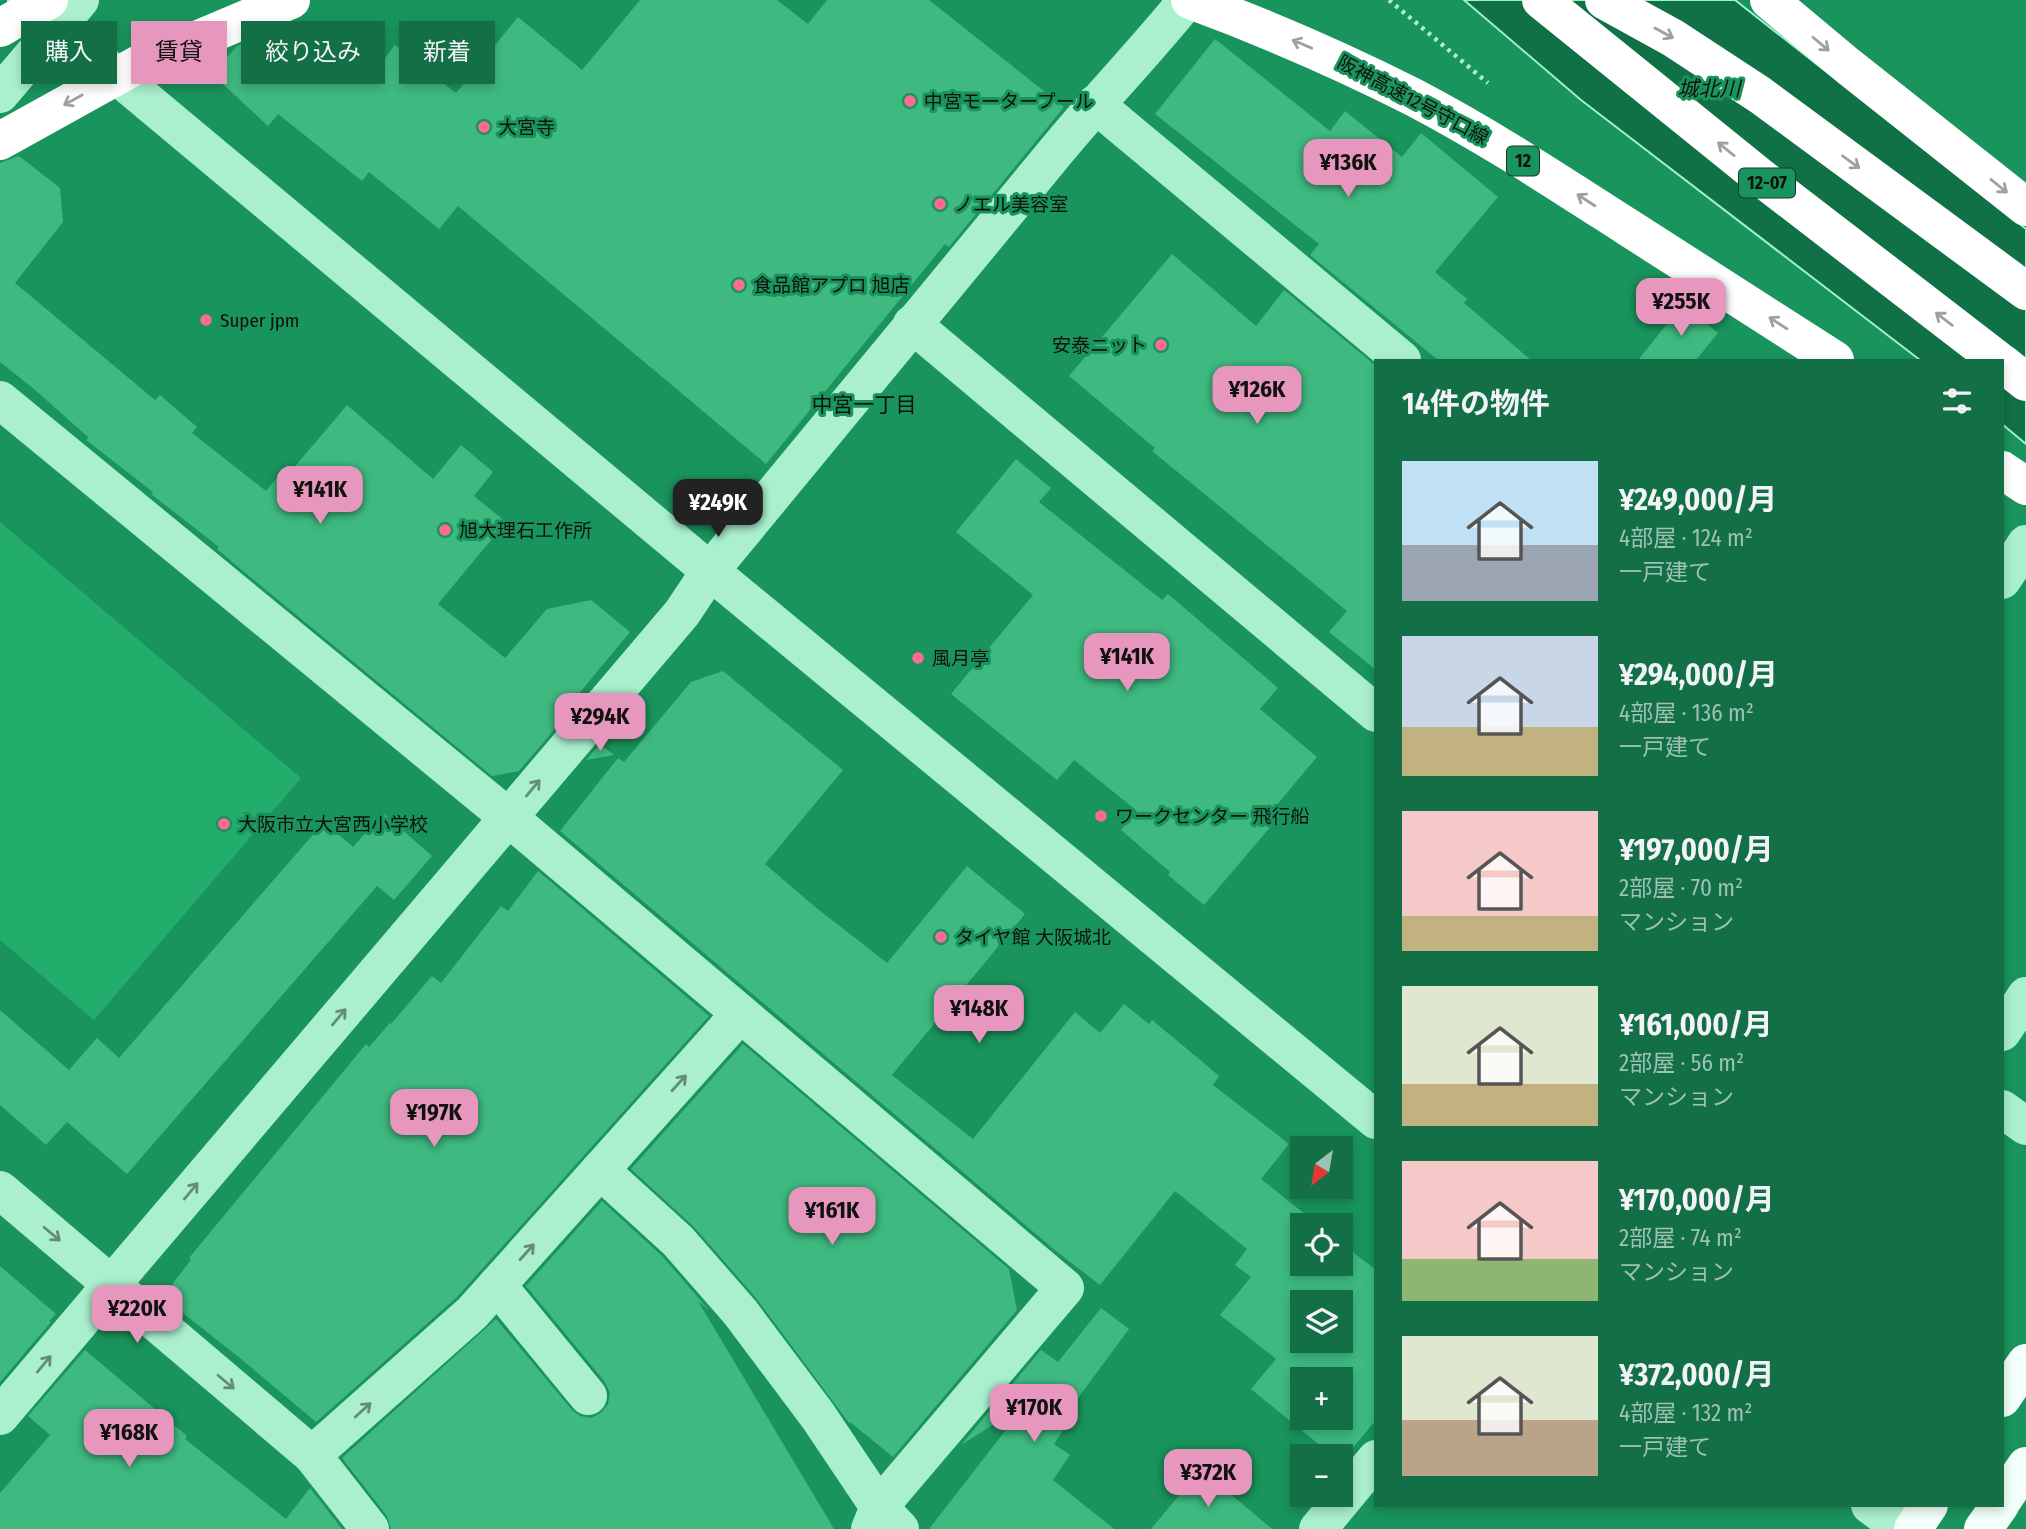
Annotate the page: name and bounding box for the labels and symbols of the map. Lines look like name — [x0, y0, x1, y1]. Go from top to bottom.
one-way arrow — [1653, 27, 1674, 40]
one-way arrow — [1291, 36, 1313, 49]
one-way arrow — [1812, 36, 1830, 52]
street label: 阪神高速12号守口線 — [1334, 50, 1492, 150]
water label: 城北川 — [1678, 76, 1742, 102]
place label: 中宮モータープール — [924, 90, 1094, 113]
marker: 中宮モータープール — [902, 93, 918, 109]
one-way arrow — [63, 94, 84, 107]
place label: 大宮寺 — [498, 116, 555, 139]
marker: 大宮寺 — [476, 119, 492, 135]
pin: ¥136K — [1299, 140, 1397, 199]
one-way arrow — [1717, 142, 1735, 157]
road number: 12 — [1507, 146, 1539, 176]
one-way arrow — [1841, 155, 1860, 169]
road number: 12-07 — [1739, 168, 1795, 198]
one-way arrow — [1990, 178, 2008, 193]
place label: ノエル美容室 — [954, 193, 1068, 216]
one-way arrow — [1577, 193, 1597, 207]
marker: ノエル美容室 — [932, 196, 948, 212]
place label: 食品館アプロ 旭店 — [753, 274, 909, 297]
marker: 食品館アプロ 旭店 — [731, 277, 747, 293]
pin: ¥255K — [1632, 278, 1730, 338]
place label: Super jpm — [220, 309, 299, 332]
one-way arrow — [1936, 311, 1954, 326]
marker: Super jpm — [198, 312, 214, 328]
one-way arrow — [1768, 316, 1788, 330]
place label: 安泰ニット — [1052, 334, 1147, 357]
marker: 安泰ニット — [1153, 337, 1169, 353]
pin: ¥126K — [1208, 366, 1306, 426]
district label: 中宮一丁目 — [812, 392, 917, 418]
pin: ¥141K — [271, 466, 369, 526]
pin: ¥249K — [669, 480, 767, 539]
place label: 旭大理石工作所 — [459, 519, 592, 542]
marker: 旭大理石工作所 — [437, 522, 453, 538]
pin: ¥141K — [1078, 634, 1176, 693]
place label: 風月亭 — [932, 647, 989, 670]
marker: 風月亭 — [910, 650, 926, 666]
pin: ¥294K — [551, 694, 649, 753]
one-way arrow — [525, 779, 541, 797]
place label: ワークセンター 飛行船 — [1115, 805, 1309, 828]
marker: ワークセンター 飛行船 — [1093, 808, 1109, 824]
place label: 大阪市立大宮西小学校 — [238, 813, 428, 836]
marker: 大阪市立大宮西小学校 — [216, 816, 232, 832]
place label: タイヤ館 大阪城北 — [955, 926, 1111, 949]
marker: タイヤ館 大阪城北 — [933, 929, 949, 945]
pin: ¥148K — [930, 986, 1028, 1045]
one-way arrow — [331, 1009, 346, 1027]
one-way arrow — [670, 1075, 687, 1092]
pin: ¥197K — [385, 1090, 483, 1149]
north arrow — [1290, 1136, 1353, 1199]
one-way arrow — [183, 1182, 199, 1200]
pin: ¥161K — [783, 1188, 881, 1247]
one-way arrow — [43, 1226, 61, 1242]
one-way arrow — [518, 1244, 535, 1261]
pin: ¥220K — [88, 1286, 186, 1345]
one-way arrow — [36, 1356, 52, 1374]
one-way arrow — [216, 1374, 234, 1390]
pin: ¥170K — [985, 1384, 1083, 1444]
one-way arrow — [354, 1402, 372, 1418]
pin: ¥168K — [80, 1410, 178, 1469]
pin: ¥372K — [1159, 1450, 1257, 1509]

